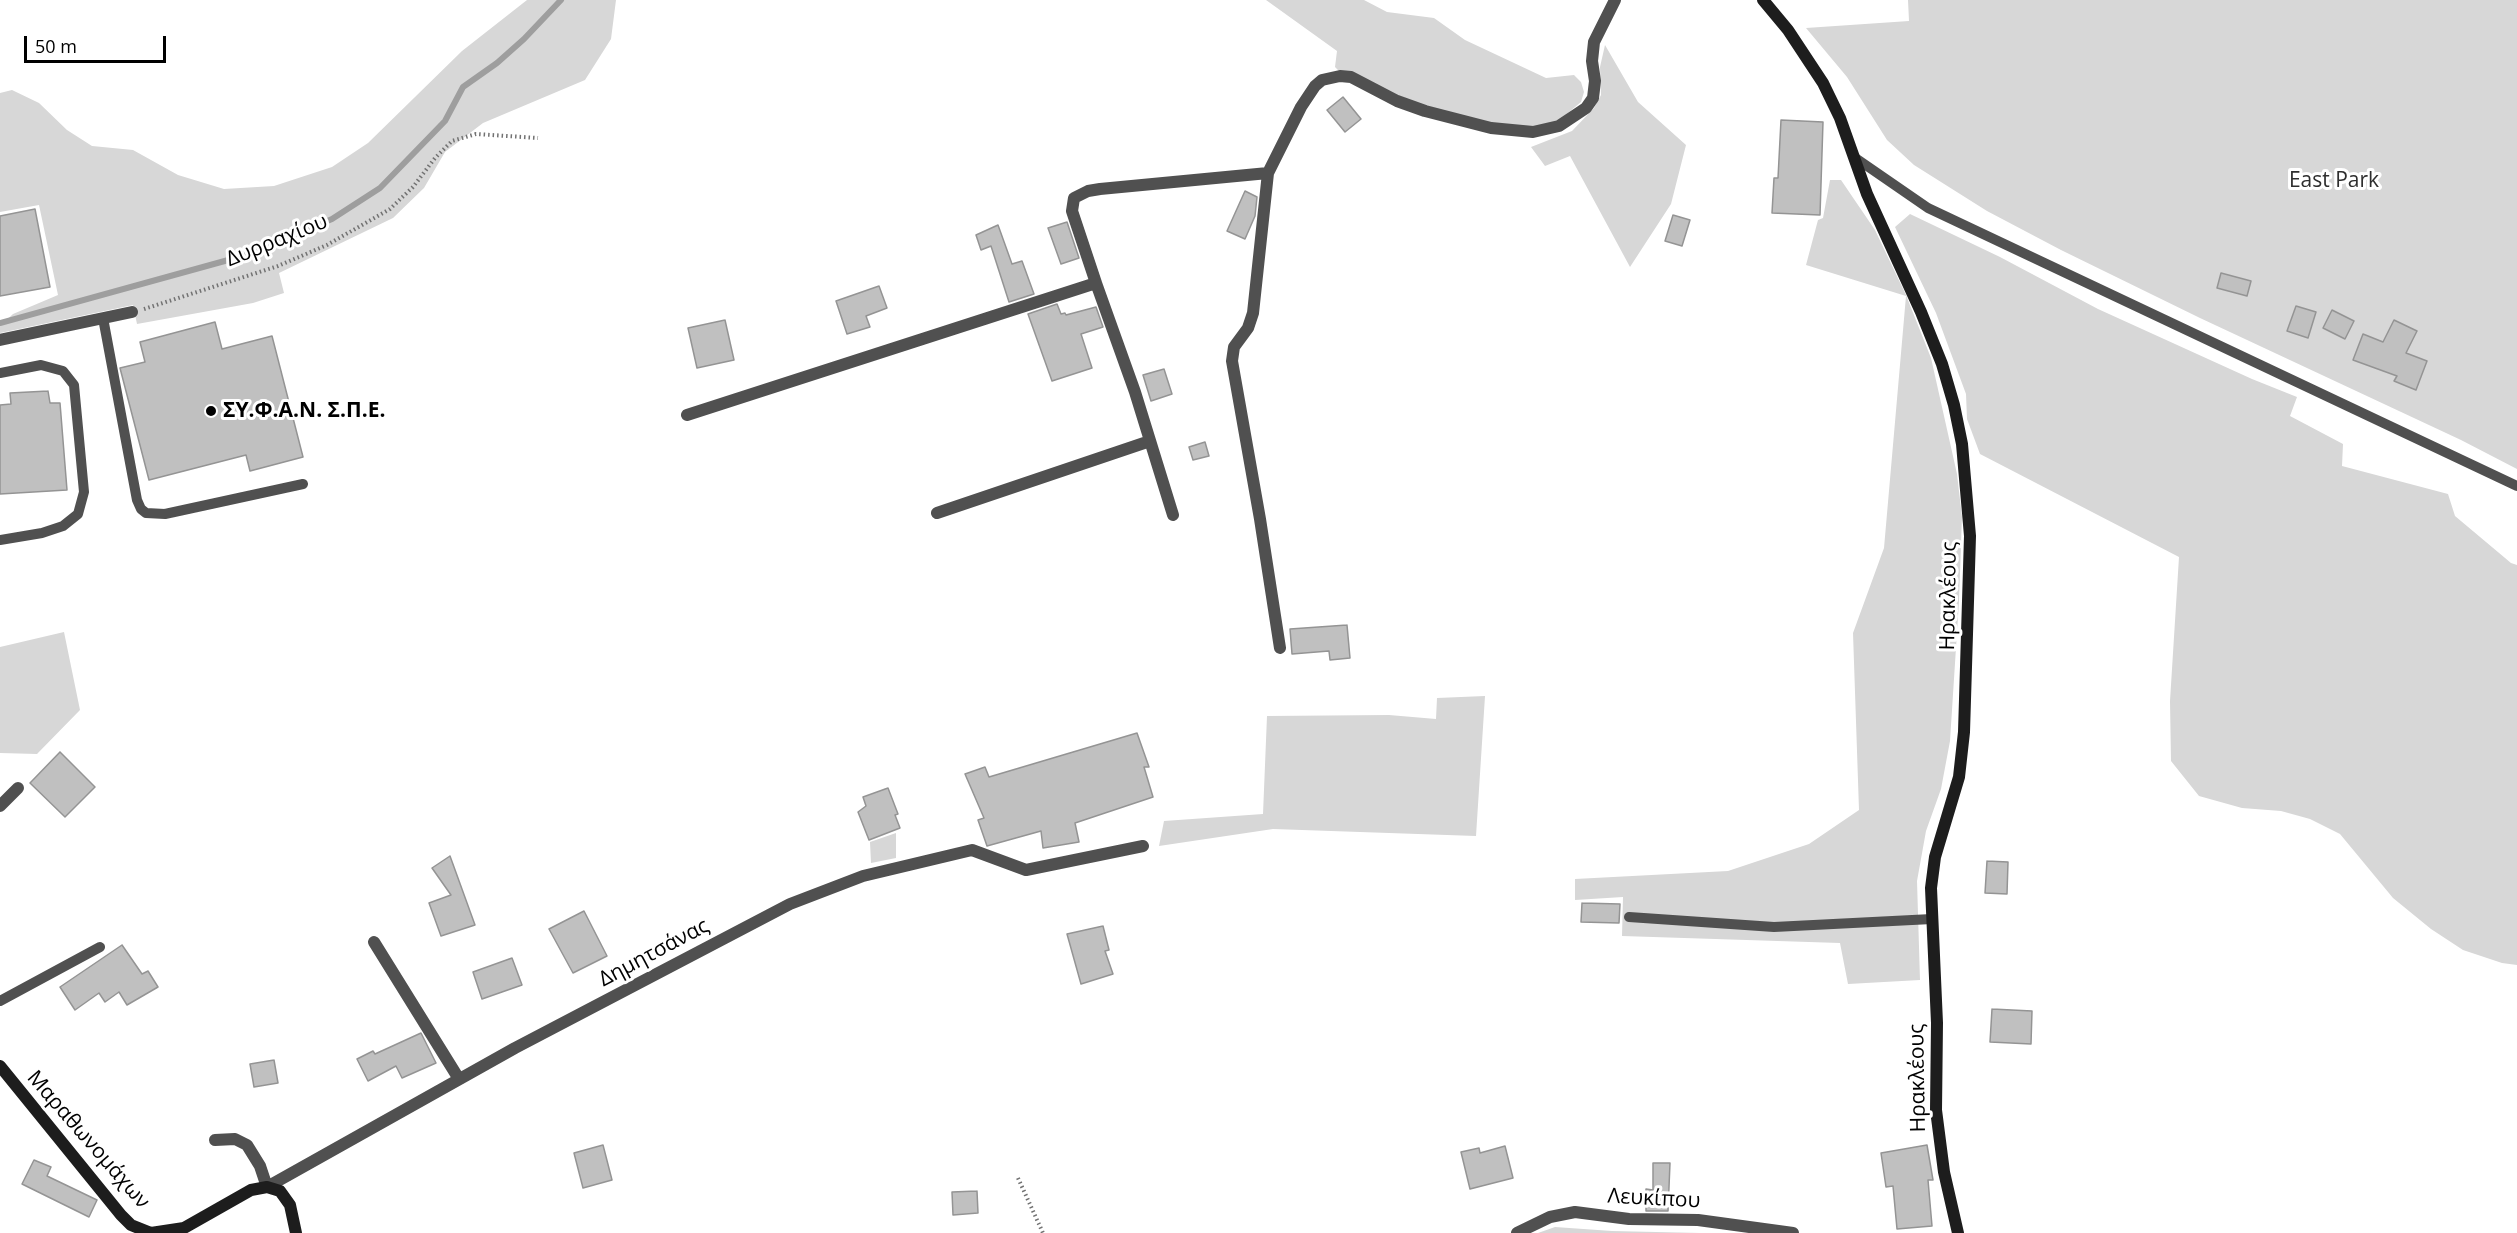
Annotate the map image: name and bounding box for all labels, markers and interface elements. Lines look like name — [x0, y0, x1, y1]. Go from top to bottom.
scale bar — [27, 24, 170, 62]
text: 50 m — [35, 34, 77, 58]
park label: East Park — [2289, 168, 2379, 194]
street label: Δυρραχίου — [223, 209, 331, 273]
place label: ΣΥ.Φ.Α.Ν. Σ.Π.Ε. — [223, 398, 385, 424]
marker: ΣΥ.Φ.Α.Ν. Σ.Π.Ε. — [204, 404, 218, 418]
street label: Ηρακλέους — [1935, 541, 1963, 651]
street label: Δημητσάνας — [595, 914, 713, 992]
street label: Ηρακλέους — [1904, 1023, 1932, 1133]
street label: Μαραθωνομάχων — [21, 1066, 155, 1214]
street label: Λευκίπου — [1607, 1184, 1701, 1214]

